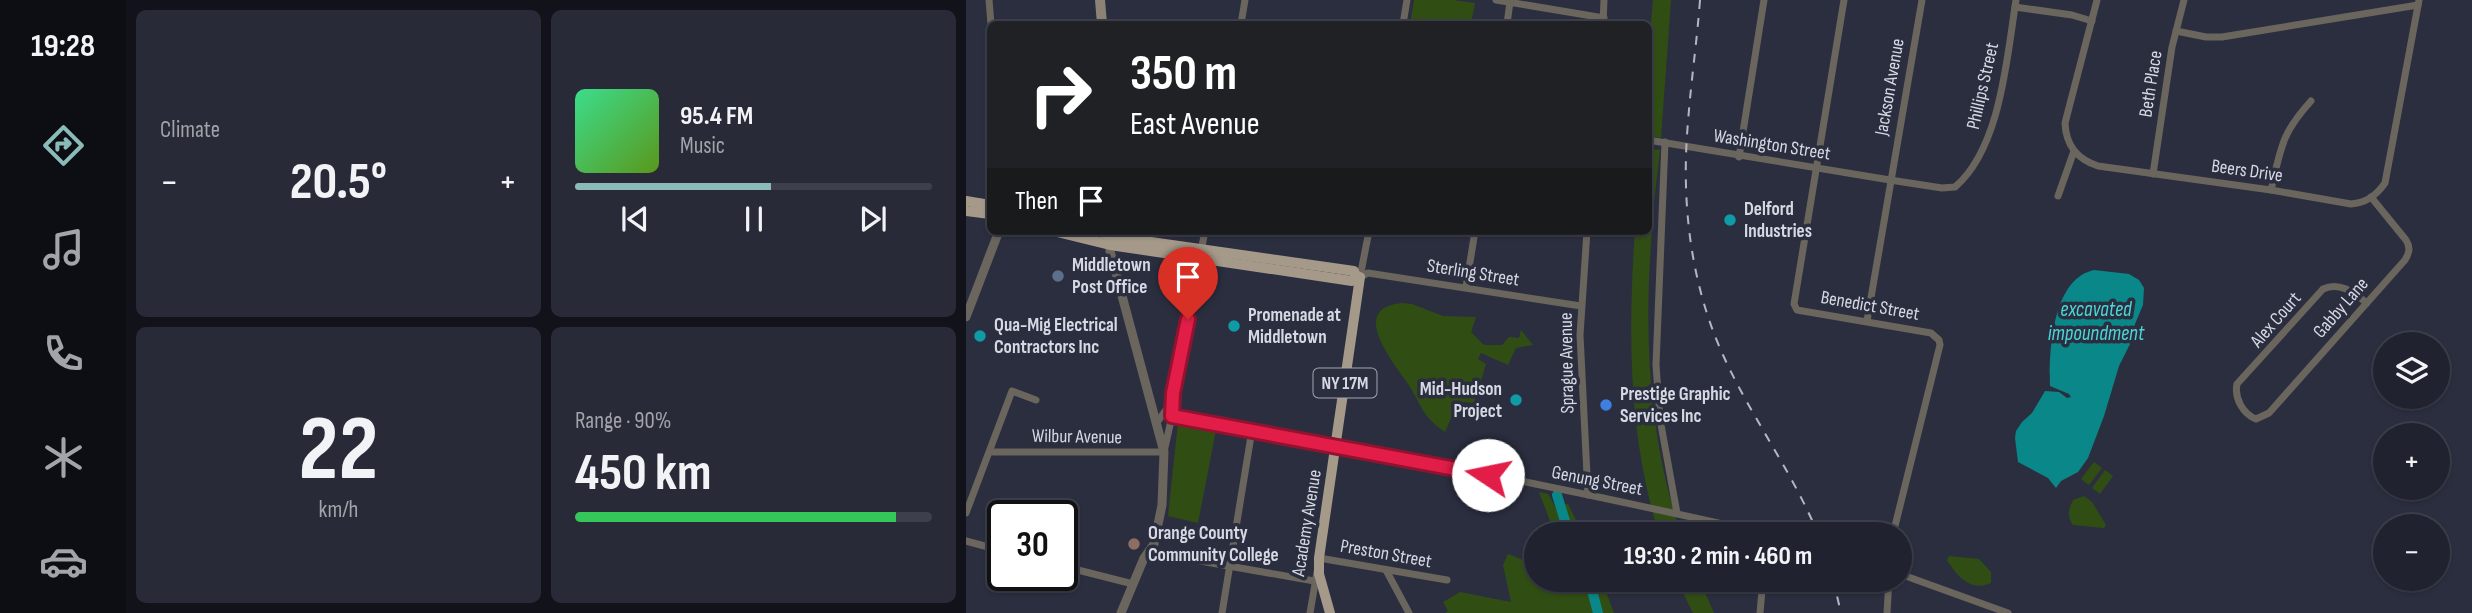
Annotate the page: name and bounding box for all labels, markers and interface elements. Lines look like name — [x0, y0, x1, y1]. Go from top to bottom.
text: 19:28 — [31, 27, 95, 66]
street label: Jackson Avenue — [1870, 37, 1910, 138]
street label: Phillips Street — [1962, 40, 2004, 132]
text: 350 m — [1130, 45, 1237, 104]
icon: right — [1015, 49, 1106, 140]
street label: Beth Place — [2134, 49, 2168, 119]
text: 95.4 FM — [680, 101, 753, 132]
text: East Avenue — [1130, 105, 1260, 144]
text: Climate — [160, 116, 220, 144]
icon: directions — [39, 121, 88, 170]
street label: Washington Street — [1712, 124, 1832, 166]
text: Music — [680, 132, 725, 160]
text: 20.5° — [290, 151, 387, 214]
street label: Beers Drive — [2210, 155, 2284, 187]
text: − — [160, 160, 179, 205]
text: + — [498, 160, 517, 205]
icon: arrive — [1072, 182, 1110, 220]
text: Then — [1015, 186, 1058, 217]
place label: Delford Industries — [1744, 198, 1812, 243]
icon: previous — [616, 200, 654, 238]
icon: pause — [735, 200, 773, 238]
icon: next — [854, 200, 892, 238]
marker: Delford Industries — [1722, 212, 1738, 228]
icon: music — [39, 225, 88, 274]
pin — [1158, 247, 1218, 319]
place label: Middletown Post Office — [1072, 254, 1151, 299]
street label: Sterling Street — [1425, 254, 1521, 292]
icon: arrive — [1169, 258, 1207, 296]
marker: Middletown Post Office — [1050, 268, 1066, 284]
street label: Gabby Lane — [2308, 273, 2374, 343]
street label: Benedict Street — [1819, 286, 1921, 326]
street label: Alex Court — [2245, 287, 2306, 353]
water label: excavated impoundment — [2048, 297, 2145, 346]
place label: Promenade at Middletown — [1248, 304, 1341, 349]
street label: Sprague Avenue — [1555, 312, 1579, 414]
place label: Qua-Mig Electrical Contractors Inc — [994, 314, 1118, 359]
marker: Promenade at Middletown — [1226, 318, 1242, 334]
marker: Qua-Mig Electrical Contractors Inc — [972, 328, 988, 344]
icon: phone — [39, 329, 88, 378]
map controls — [2373, 332, 2450, 591]
button: layers — [2373, 332, 2450, 409]
road number: NY 17M — [1314, 368, 1376, 398]
place label: Mid-Hudson Project — [1420, 378, 1502, 423]
place label: Prestige Graphic Services Inc — [1620, 383, 1731, 428]
marker: Mid-Hudson Project — [1508, 392, 1524, 408]
text: 22 — [299, 396, 378, 505]
marker: Prestige Graphic Services Inc — [1598, 397, 1614, 413]
text: Range · 90% — [575, 407, 671, 435]
button: + — [2373, 423, 2450, 500]
street label: Wilbur Avenue — [1032, 425, 1122, 449]
icon: climate — [39, 433, 88, 482]
position arrow — [1451, 438, 1525, 512]
text: 450 km — [575, 442, 711, 505]
street label: Genung Street — [1550, 461, 1645, 501]
street label: Academy Avenue — [1287, 468, 1327, 579]
text: km/h — [319, 496, 358, 524]
speed limit sign: 30 — [987, 500, 1078, 591]
button: − — [2373, 514, 2450, 591]
place label: Orange County Community College — [1148, 522, 1279, 567]
street label: Preston Street — [1339, 535, 1434, 573]
marker: Orange County Community College — [1126, 536, 1142, 552]
icon: car — [39, 537, 88, 586]
text: 19:30 · 2 min · 460 m — [1624, 541, 1812, 572]

